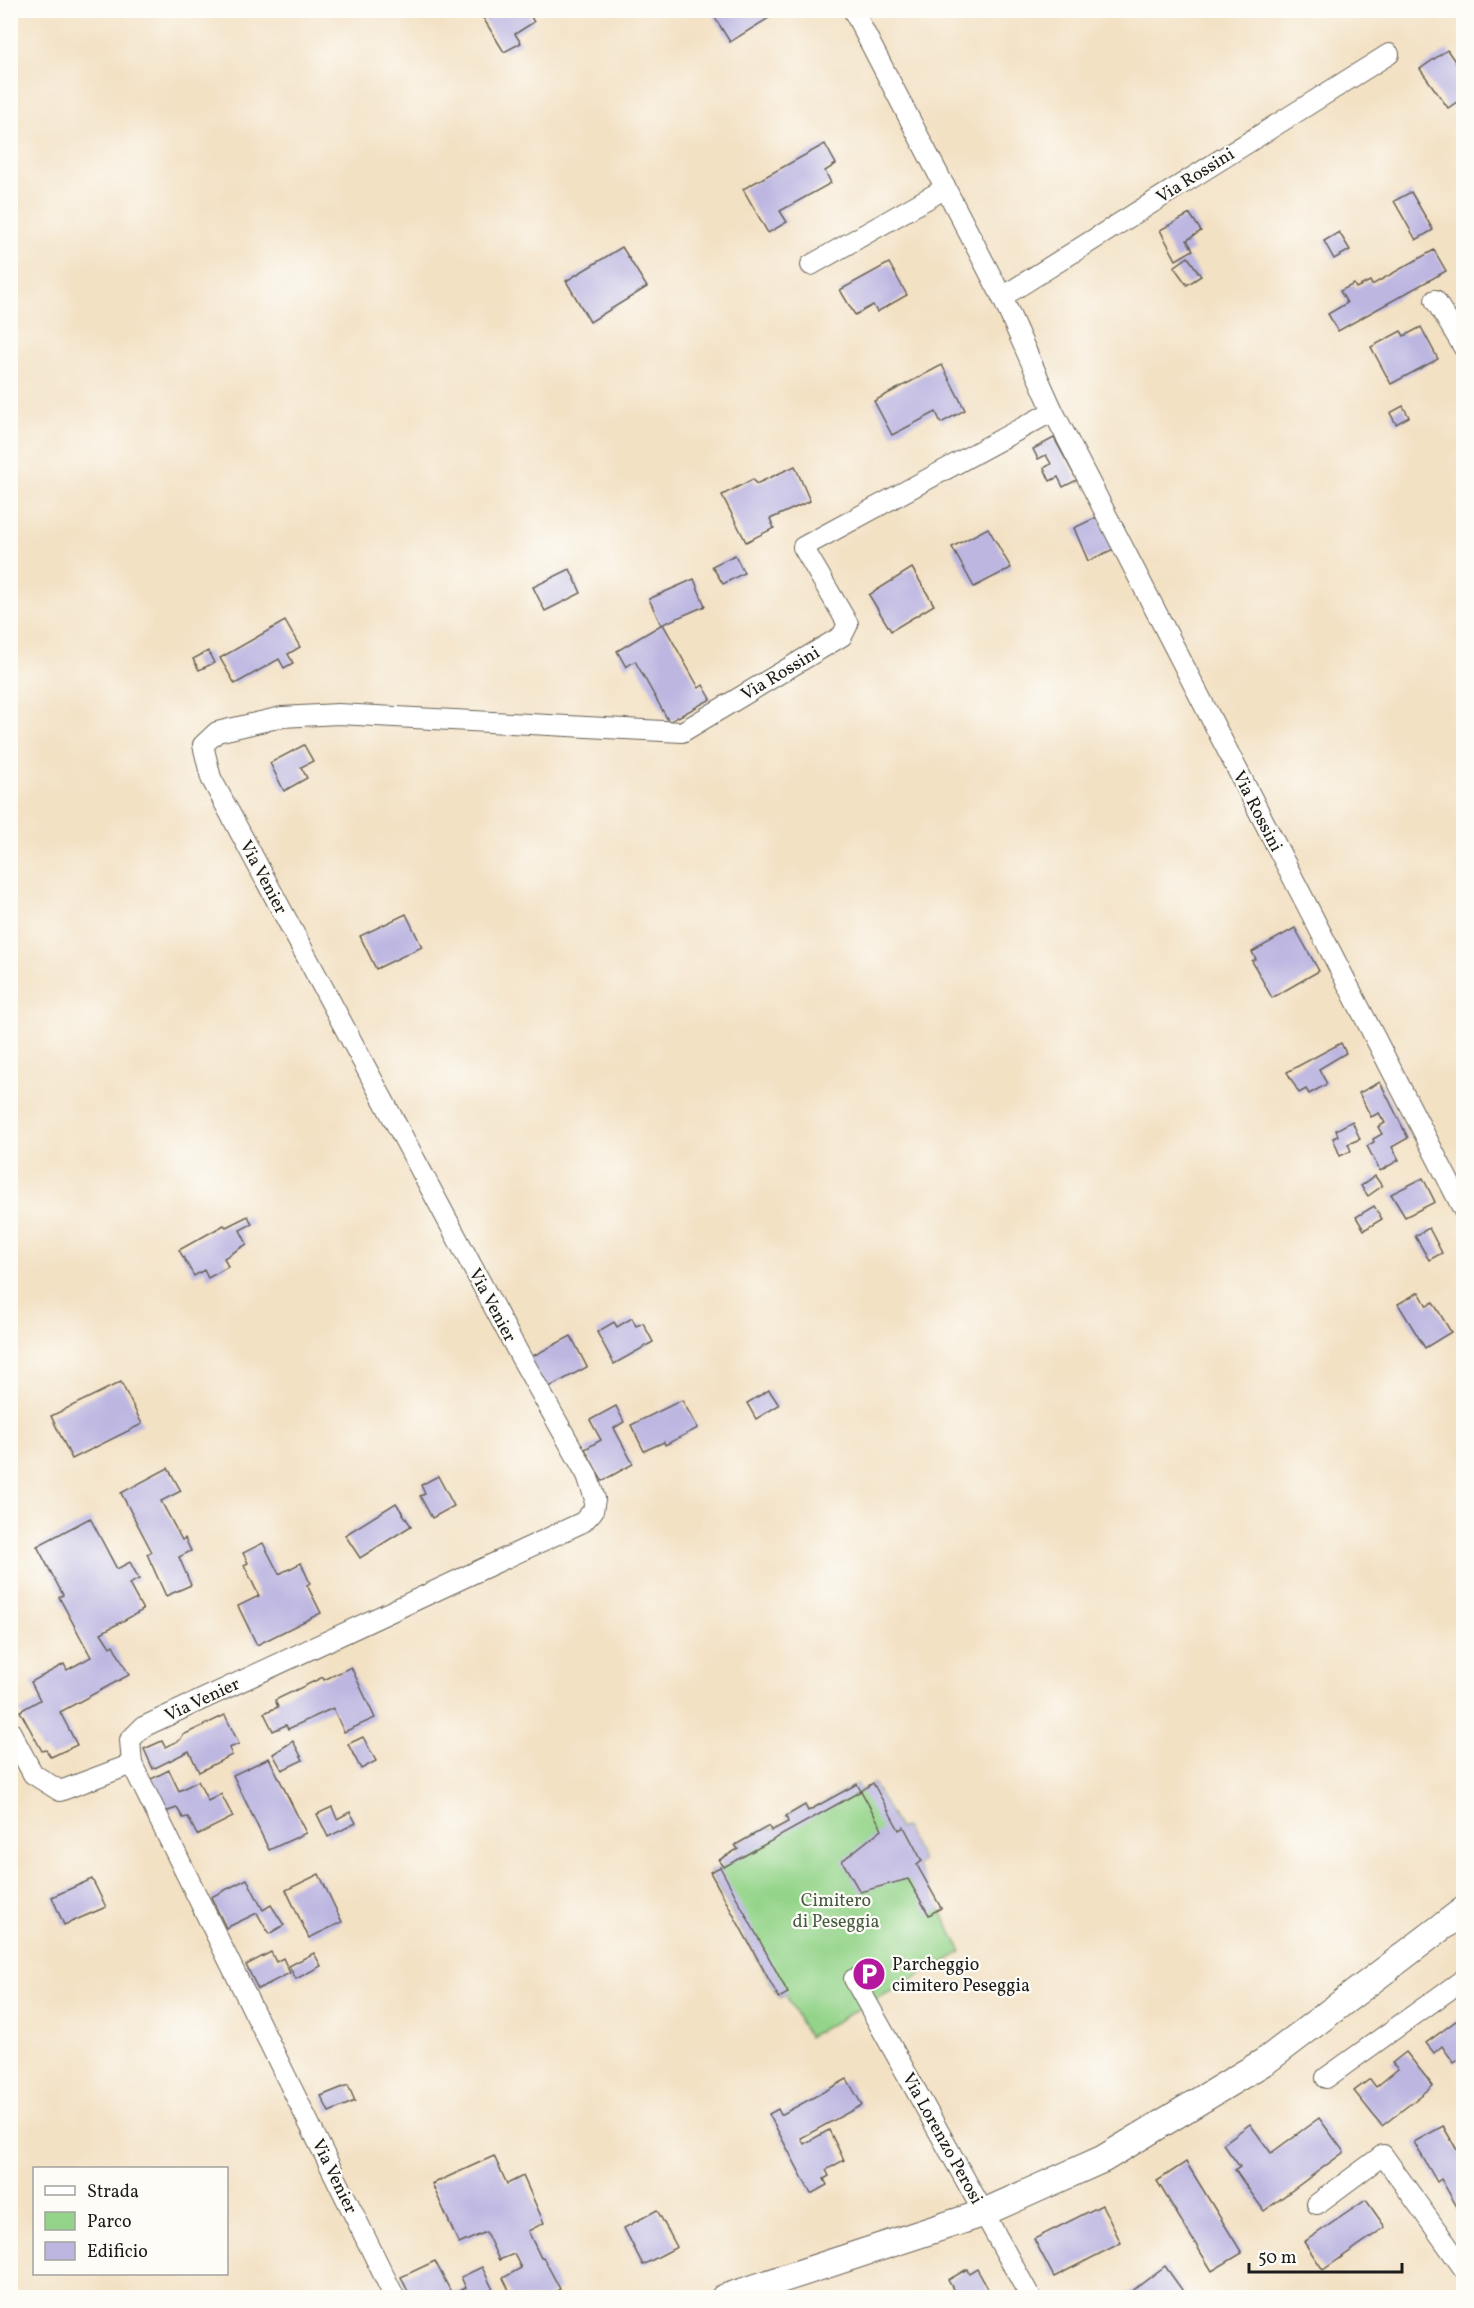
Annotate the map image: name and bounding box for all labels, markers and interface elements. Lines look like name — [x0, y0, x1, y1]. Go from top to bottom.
street label: Via Rossini — [1152, 142, 1240, 210]
street label: Via Rossini — [737, 641, 825, 708]
street label: Via Rossini — [1226, 767, 1288, 857]
street label: Via Venier — [233, 836, 293, 919]
street label: Via Venier — [462, 1264, 522, 1347]
street label: Via Venier — [161, 1672, 245, 1729]
park label: Cimitero di Peseggia — [793, 1889, 879, 1935]
place label: Parcheggio cimitero Peseggia — [892, 1953, 1030, 1999]
parking icon: Parcheggio cimitero Peseggia — [851, 1956, 887, 1992]
street label: Via Lorenzo Perosi — [895, 2068, 988, 2209]
street label: Via Venier — [305, 2135, 363, 2219]
legend — [33, 2167, 228, 2275]
text: Strada — [87, 2180, 139, 2205]
text: Parco — [87, 2210, 132, 2235]
scale bar — [1249, 2236, 1402, 2274]
text: Edificio — [87, 2240, 148, 2265]
text: 50 m — [1258, 2246, 1297, 2271]

